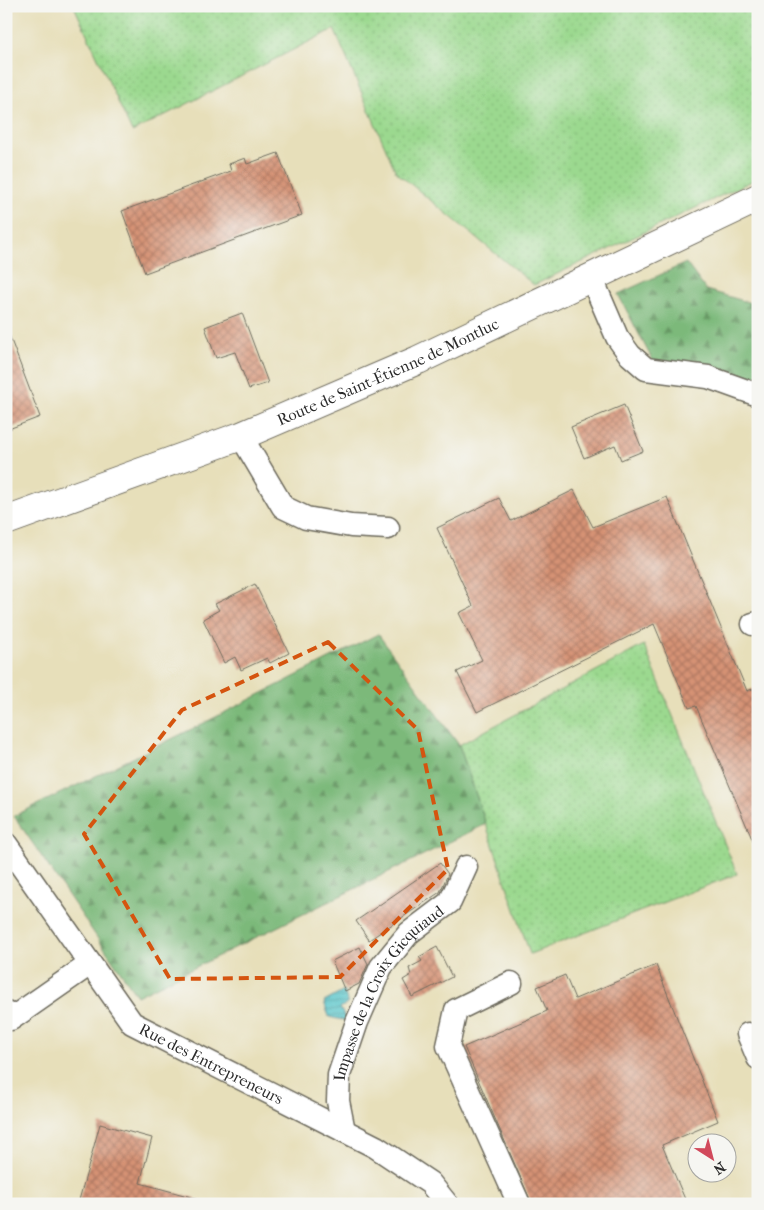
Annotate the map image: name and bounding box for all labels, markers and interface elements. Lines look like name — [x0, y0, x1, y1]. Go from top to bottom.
street label: Route de Saint-Étienne de Montluc — [274, 314, 502, 430]
street label: Impasse de la Croix Gicquiaud — [330, 901, 448, 1081]
street label: Rue des Entrepreneurs — [136, 1019, 287, 1108]
north arrow — [686, 1132, 736, 1182]
text: N — [710, 1158, 729, 1178]

